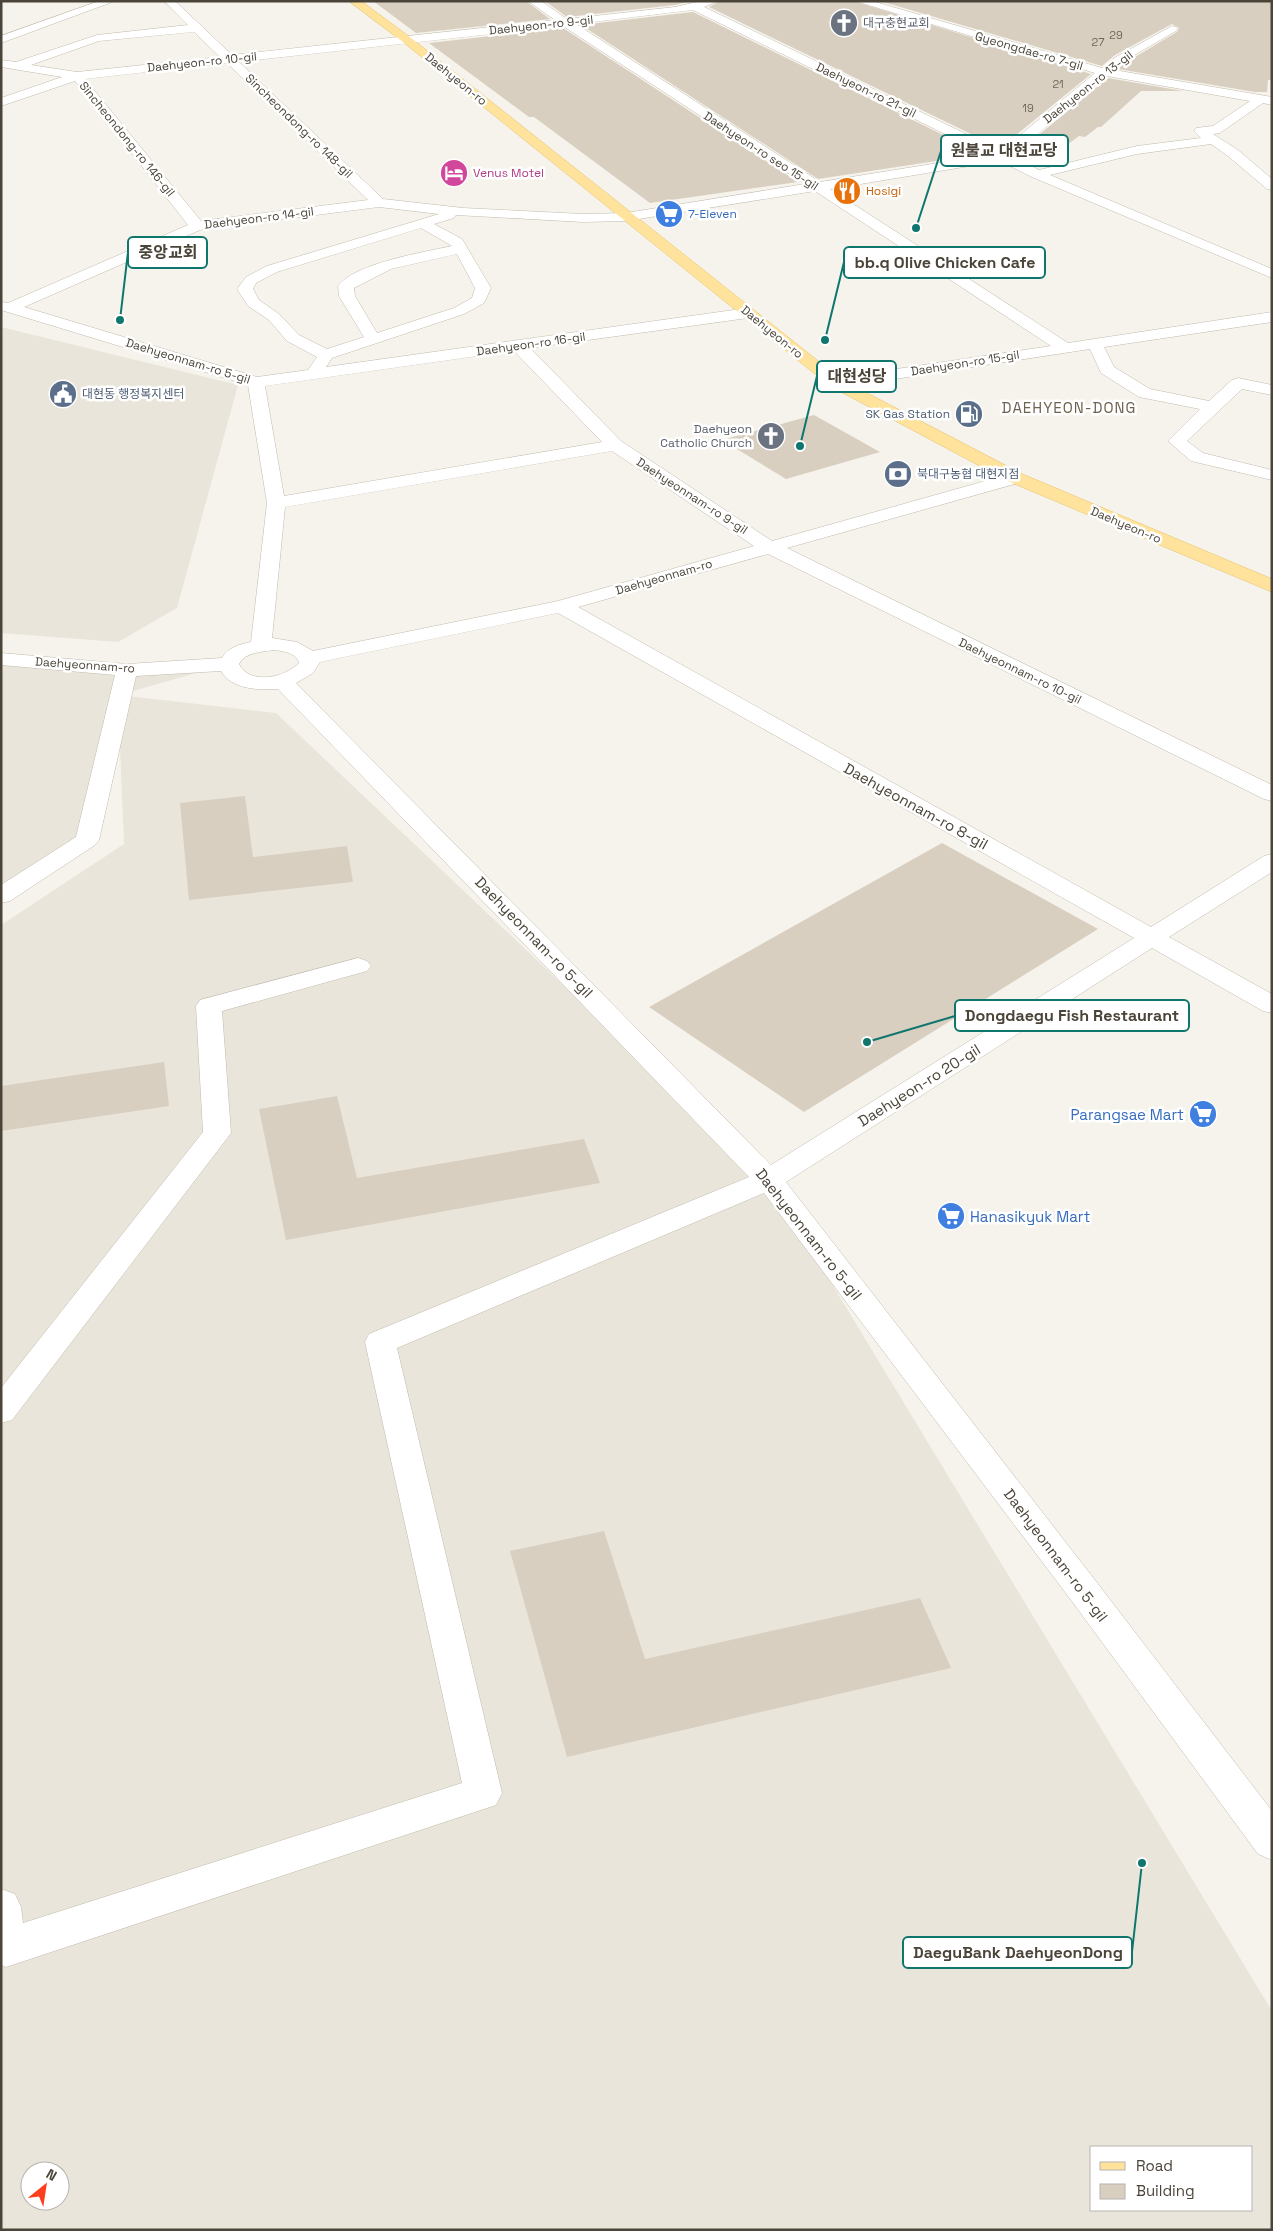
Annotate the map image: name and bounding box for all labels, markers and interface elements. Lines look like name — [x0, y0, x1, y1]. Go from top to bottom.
church icon: 대구충현교회 — [829, 8, 859, 38]
street label: Daehyeon-ro 9-gil — [488, 12, 594, 38]
place label: 대구충현교회 — [863, 15, 929, 31]
street label: Gyeongdae-ro 7-gil — [973, 28, 1085, 74]
house number: 29 — [1109, 28, 1123, 42]
house number: 27 — [1092, 35, 1104, 49]
street label: Daehyeon-ro 13-gil — [1040, 47, 1136, 127]
street label: Daehyeon-ro 10-gil — [146, 48, 258, 76]
street label: Daehyeon-ro — [422, 49, 490, 109]
street label: Daehyeon-ro 21-gil — [813, 59, 919, 121]
street label: Sincheondong-ro 148-gil — [242, 70, 356, 182]
house number: 21 — [1052, 77, 1064, 91]
street label: Sincheondong-ro 146-gil — [76, 78, 178, 200]
house number: 19 — [1022, 101, 1034, 115]
street label: Daehyeon-ro seo 15-gil — [701, 108, 821, 194]
callout: 원불교 대현교당 — [941, 135, 1068, 166]
text: 원불교 대현교당 — [950, 140, 1058, 161]
hotel icon: Venus Motel — [439, 158, 469, 188]
place label: Venus Motel — [473, 165, 544, 181]
restaurant icon: Hosigi — [832, 176, 862, 206]
place label: Hosigi — [866, 183, 901, 199]
supermarket icon: 7-Eleven — [654, 199, 684, 229]
street label: Daehyeon-ro 14-gil — [203, 203, 315, 233]
place label: 7-Eleven — [688, 206, 737, 222]
callout: 중앙교회 — [128, 237, 207, 268]
text: 중앙교회 — [139, 242, 197, 263]
callout: bb.q Olive Chicken Cafe — [844, 247, 1045, 278]
text: bb.q Olive Chicken Cafe — [855, 252, 1035, 273]
street label: Daehyeon-ro — [738, 302, 806, 362]
street label: Daehyeon-ro 16-gil — [475, 328, 587, 360]
street label: Daehyeonnam-ro 5-gil — [124, 334, 252, 388]
street label: Daehyeon-ro 15-gil — [910, 347, 1020, 379]
callout: 대현성당 — [817, 361, 896, 392]
text: 대현성당 — [828, 366, 887, 387]
public building icon: 대현동 행정복지센터 — [48, 379, 78, 409]
place label: 대현동 행정복지센터 — [82, 386, 184, 402]
district label: DAEHYEON-DONG — [1002, 398, 1136, 417]
fuel station icon: SK Gas Station — [954, 399, 984, 429]
place label: SK Gas Station — [865, 406, 950, 422]
place label: Daehyeon Catholic Church — [660, 421, 752, 451]
church icon: Daehyeon Catholic Church — [756, 421, 786, 451]
street label: Daehyeonnam-ro 9-gil — [633, 454, 751, 538]
bank icon: 북대구농협 대현지점 — [883, 459, 913, 489]
place label: 북대구농협 대현지점 — [917, 466, 1019, 482]
street label: Daehyeon-ro — [1088, 503, 1164, 547]
street label: Daehyeonnam-ro — [614, 556, 714, 598]
street label: Daehyeonnam-ro 10-gil — [956, 634, 1084, 708]
street label: Daehyeonnam-ro — [35, 654, 135, 676]
street label: Daehyeonnam-ro 8-gil — [841, 758, 991, 854]
street label: Daehyeonnam-ro 5-gil — [471, 872, 597, 1002]
callout: Dongdaegu Fish Restaurant — [955, 1000, 1189, 1031]
text: Dongdaegu Fish Restaurant — [965, 1005, 1179, 1026]
street label: Daehyeon-ro 20-gil — [854, 1040, 984, 1130]
supermarket icon: Parangsae Mart — [1188, 1099, 1218, 1129]
place label: Parangsae Mart — [1071, 1105, 1184, 1124]
street label: Daehyeonnam-ro 5-gil — [752, 1164, 866, 1304]
supermarket icon: Hanasikyuk Mart — [936, 1201, 966, 1231]
place label: Hanasikyuk Mart — [970, 1207, 1090, 1226]
street label: Daehyeonnam-ro 5-gil — [1000, 1485, 1112, 1625]
callout: DaeguBank DaehyeonDong — [903, 1937, 1132, 1968]
text: DaeguBank DaehyeonDong — [913, 1942, 1123, 1963]
legend — [1090, 2146, 1253, 2211]
text: Road — [1136, 2156, 1173, 2175]
north arrow — [20, 2161, 70, 2211]
text: N — [43, 2165, 60, 2185]
text: Building — [1136, 2181, 1195, 2200]

